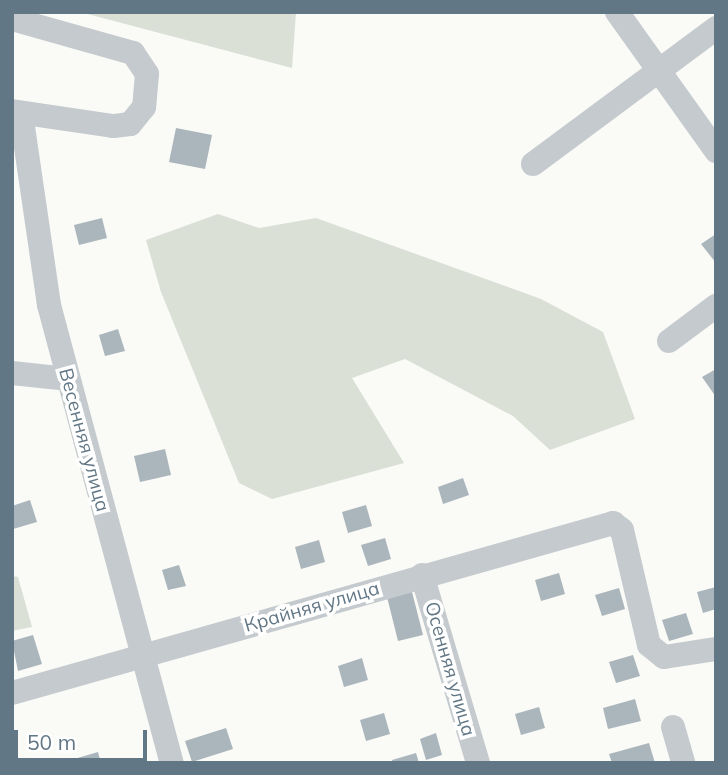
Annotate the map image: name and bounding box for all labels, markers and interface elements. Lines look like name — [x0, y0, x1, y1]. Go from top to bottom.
street label: Весенняя улица — [54, 366, 114, 514]
street label: Крайняя улица — [242, 577, 382, 637]
street label: Осенняя улица — [420, 599, 480, 739]
scale bar — [18, 716, 150, 760]
text: 50 m — [27, 729, 76, 755]

